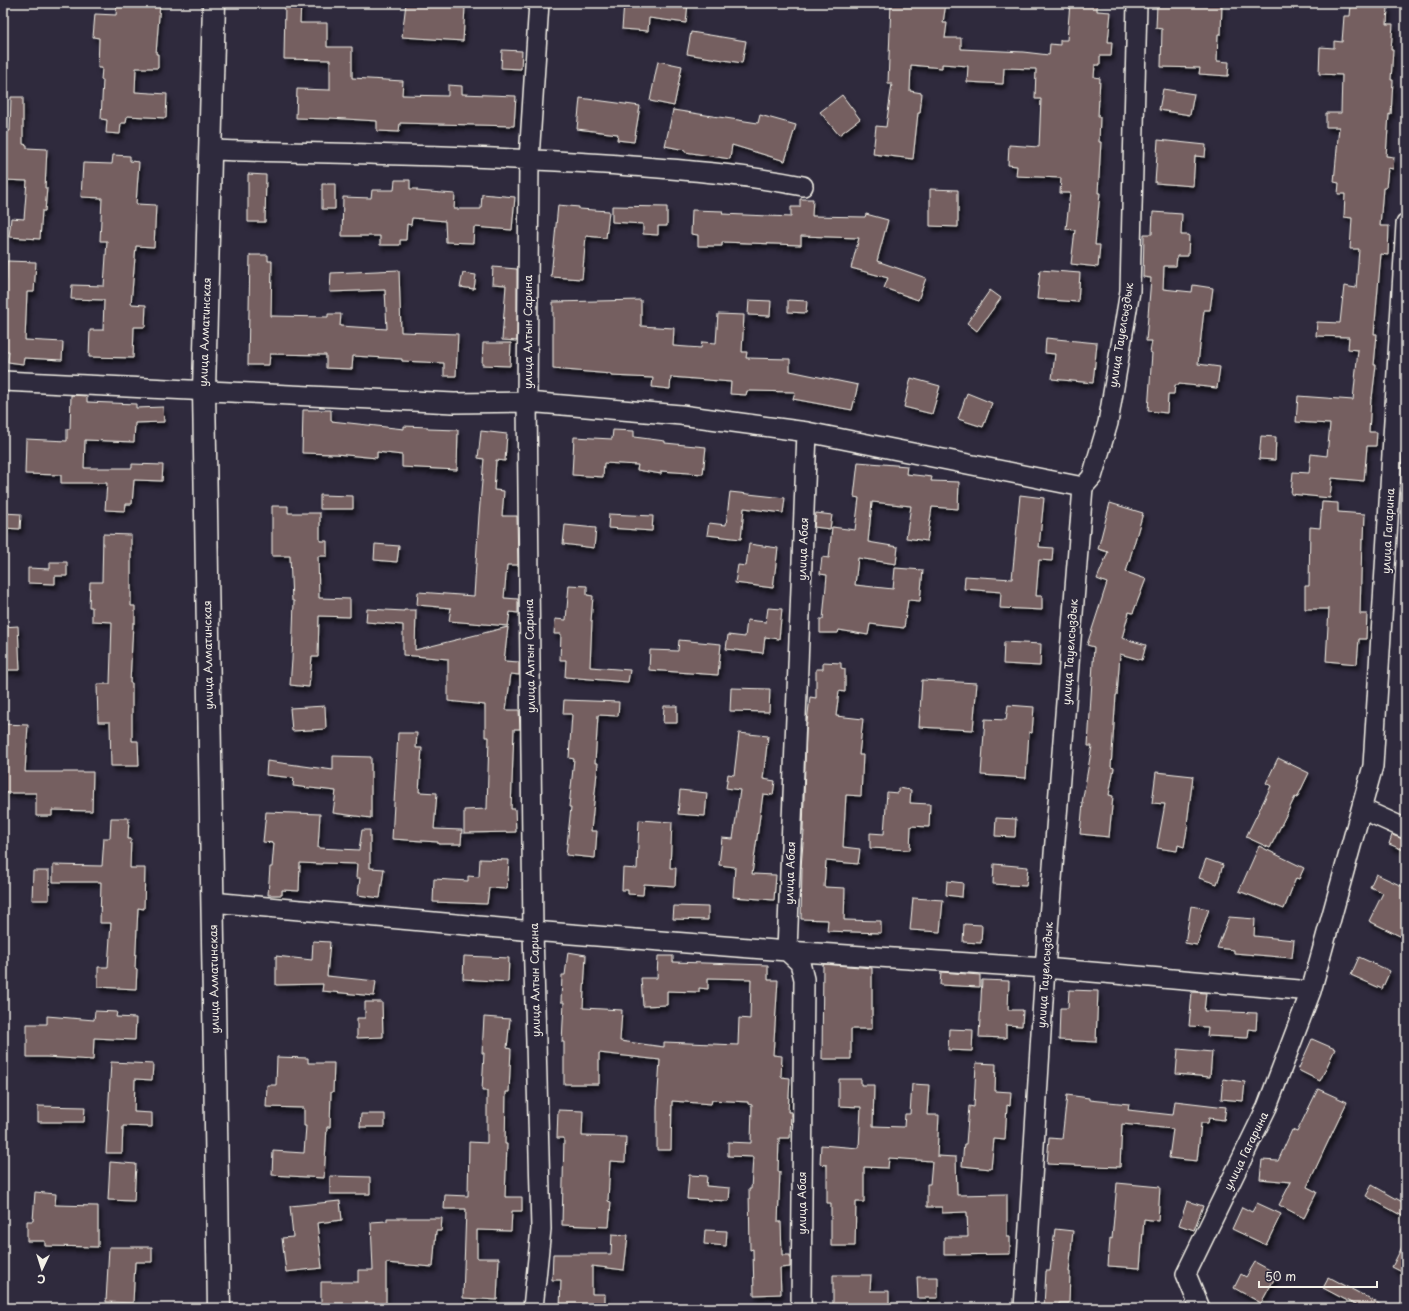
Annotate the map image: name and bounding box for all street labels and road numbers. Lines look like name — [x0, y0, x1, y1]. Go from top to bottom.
street label: улица Алтын Сарина — [519, 275, 536, 389]
street label: улица Алматинская — [194, 277, 215, 387]
street label: улица Тауелсыздык — [1104, 281, 1137, 389]
street label: улица Гагарина — [1377, 488, 1398, 574]
street label: улица Абая — [793, 517, 812, 581]
street label: улица Тауелсыздык — [1057, 598, 1082, 706]
street label: улица Алтын Сарина — [520, 599, 539, 713]
street label: улица Алматинская — [198, 600, 217, 710]
street label: улица Абая — [780, 841, 799, 905]
street label: улица Тауелсыздык — [1032, 921, 1057, 1029]
street label: улица Алтын Сарина — [525, 923, 544, 1037]
street label: улица Алматинская — [204, 924, 223, 1034]
street label: улица Гагарина — [1219, 1108, 1272, 1193]
street label: улица Абая — [793, 1171, 810, 1235]

